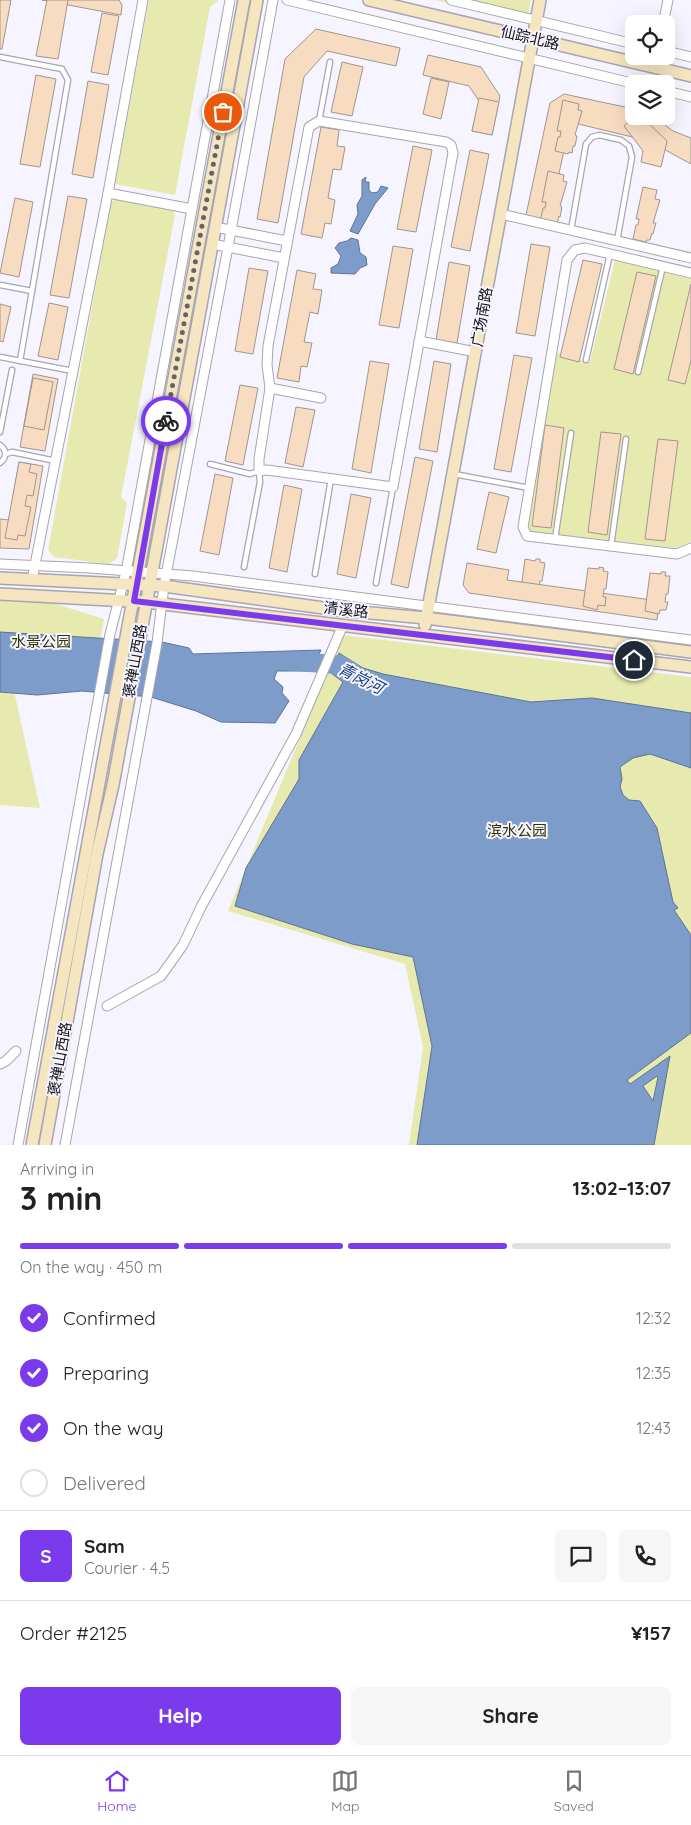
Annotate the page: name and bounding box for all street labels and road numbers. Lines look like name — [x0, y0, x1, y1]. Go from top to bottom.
street label: 仙踪北路 — [499, 22, 561, 54]
street label: 广场南路 — [467, 286, 496, 348]
street label: 清溪路 — [323, 598, 369, 621]
street label: 褒禅山西路 — [119, 622, 150, 700]
street label: 褒禅山西路 — [44, 1020, 75, 1098]

